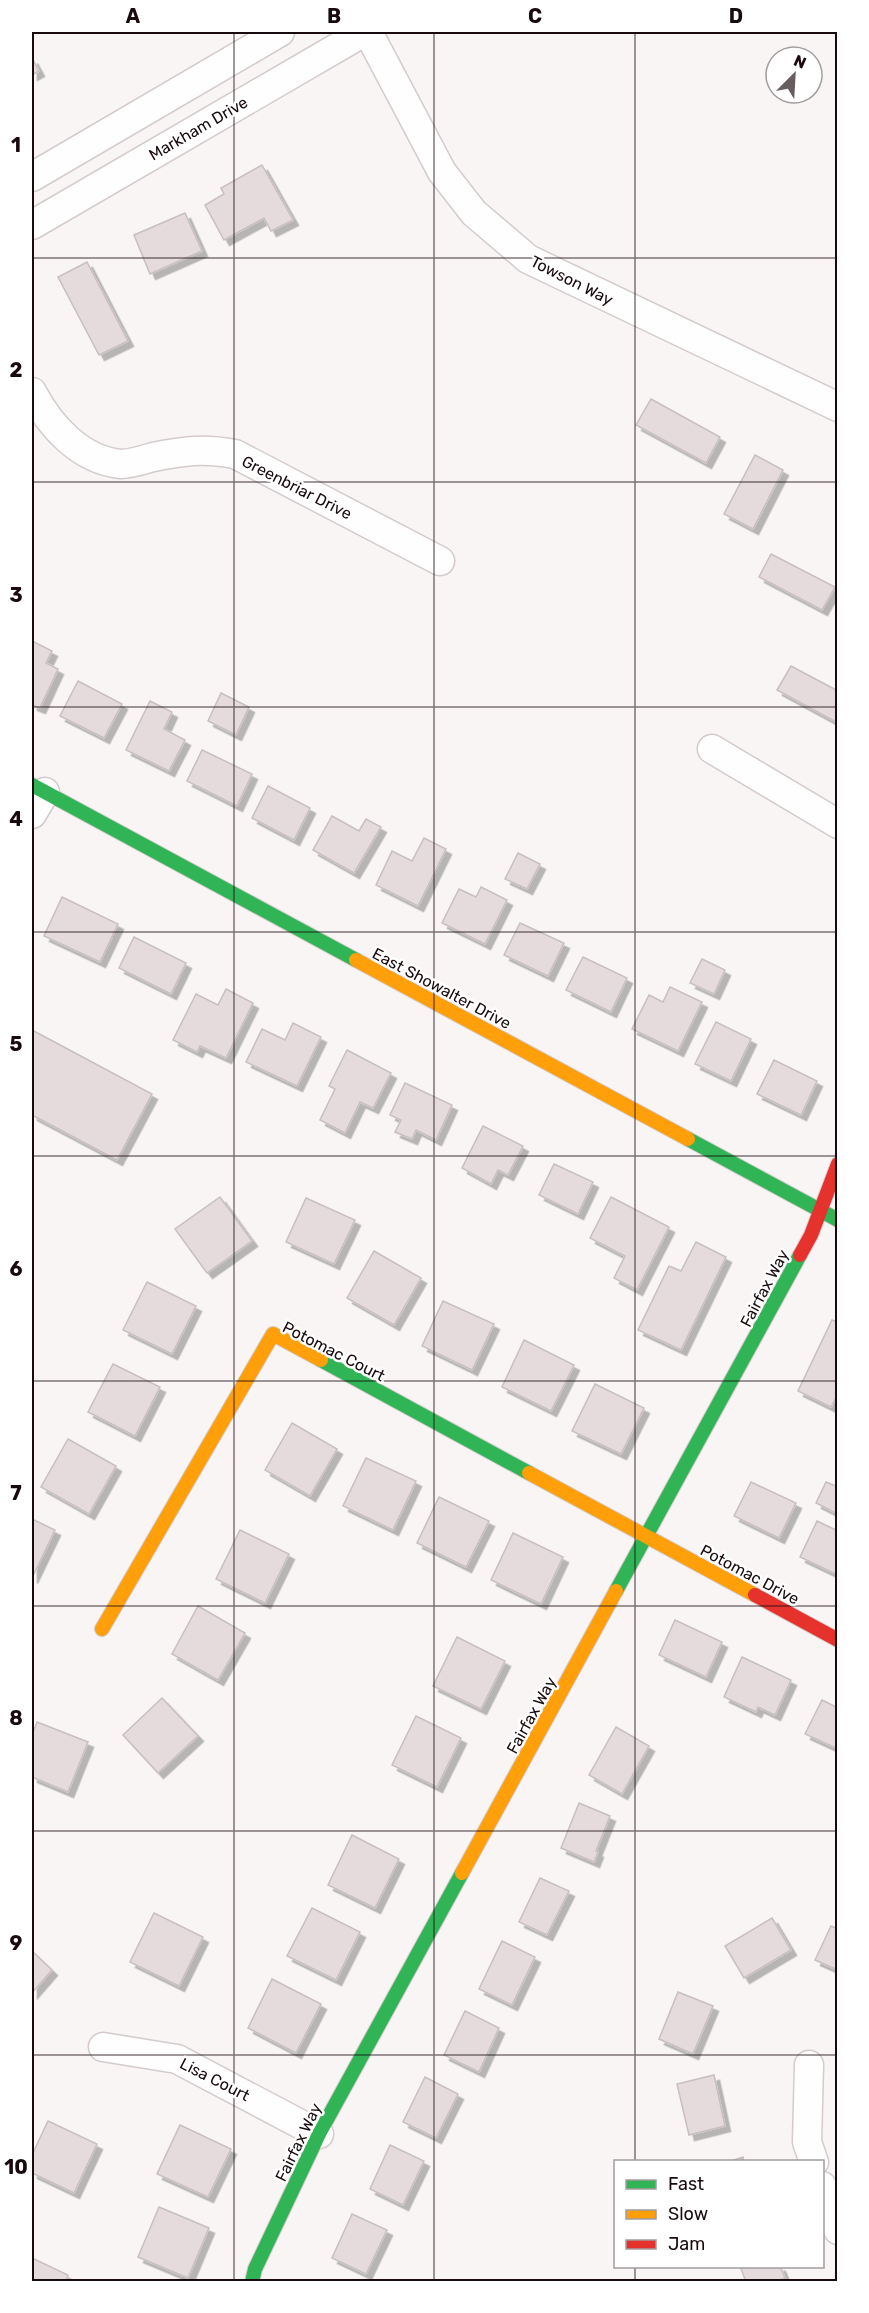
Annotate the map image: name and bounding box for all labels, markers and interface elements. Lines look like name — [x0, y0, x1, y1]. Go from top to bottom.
text: A — [126, 4, 141, 28]
text: B — [327, 4, 341, 28]
text: C — [528, 4, 542, 28]
text: D — [729, 4, 743, 28]
north arrow — [764, 45, 824, 105]
text: N — [791, 51, 809, 73]
street label: Markham Drive — [145, 92, 251, 164]
text: 1 — [11, 133, 21, 157]
street label: Towson Way — [527, 252, 616, 309]
text: 2 — [10, 358, 23, 382]
street label: Greenbriar Drive — [239, 452, 355, 523]
text: 3 — [9, 583, 23, 607]
text: 4 — [9, 807, 23, 831]
street label: East Showalter Drive — [369, 944, 514, 1033]
text: 5 — [10, 1032, 23, 1056]
street label: Fairfax Way — [736, 1246, 793, 1330]
text: 6 — [9, 1257, 23, 1281]
street label: Potomac Court — [279, 1317, 388, 1385]
text: 7 — [10, 1481, 22, 1505]
street label: Potomac Drive — [697, 1540, 802, 1608]
street label: Fairfax Way — [503, 1673, 560, 1757]
text: 8 — [9, 1706, 23, 1730]
text: 9 — [10, 1931, 23, 1955]
street label: Lisa Court — [177, 2054, 253, 2105]
street label: Fairfax Way — [271, 2100, 326, 2184]
text: 10 — [4, 2155, 28, 2179]
legend — [614, 2160, 824, 2268]
text: Fast — [668, 2173, 704, 2195]
text: Slow — [668, 2203, 708, 2225]
text: Jam — [668, 2233, 705, 2255]

